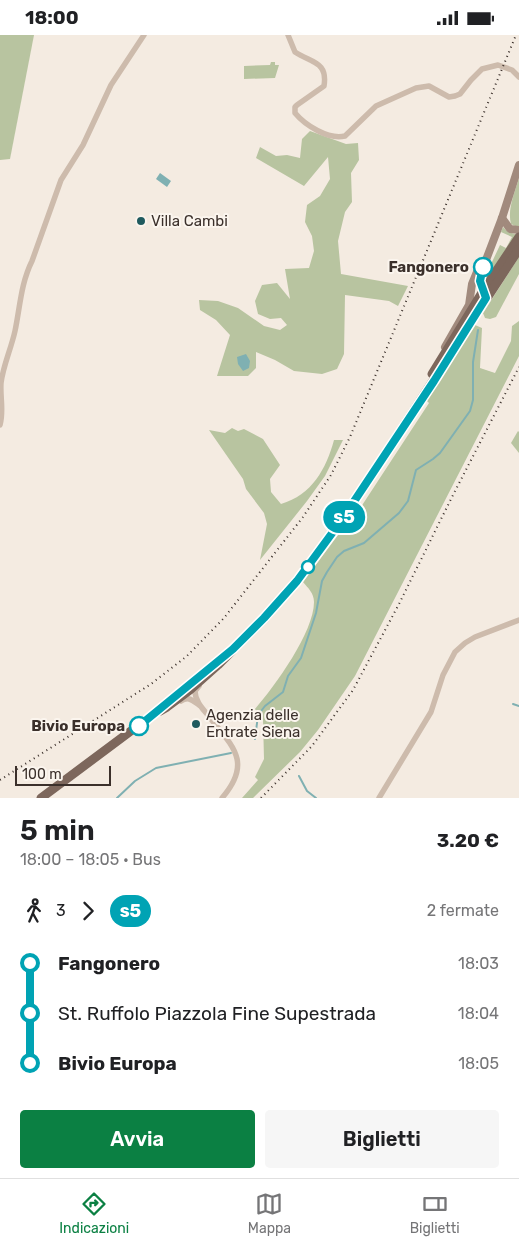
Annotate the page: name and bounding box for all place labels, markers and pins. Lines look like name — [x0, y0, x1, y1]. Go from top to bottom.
place label: Villa Cambi — [151, 212, 228, 230]
marker: Villa Cambi — [135, 215, 147, 227]
marker: Fangonero — [473, 257, 493, 277]
place label: Fangonero — [388, 258, 469, 276]
unlabelled marker — [301, 560, 315, 574]
place label: Agenzia delle Entrate Siena — [206, 706, 300, 741]
marker: Bivio Europa — [129, 716, 149, 736]
place label: Bivio Europa — [31, 717, 125, 735]
marker: Agenzia delle Entrate Siena — [190, 718, 202, 730]

